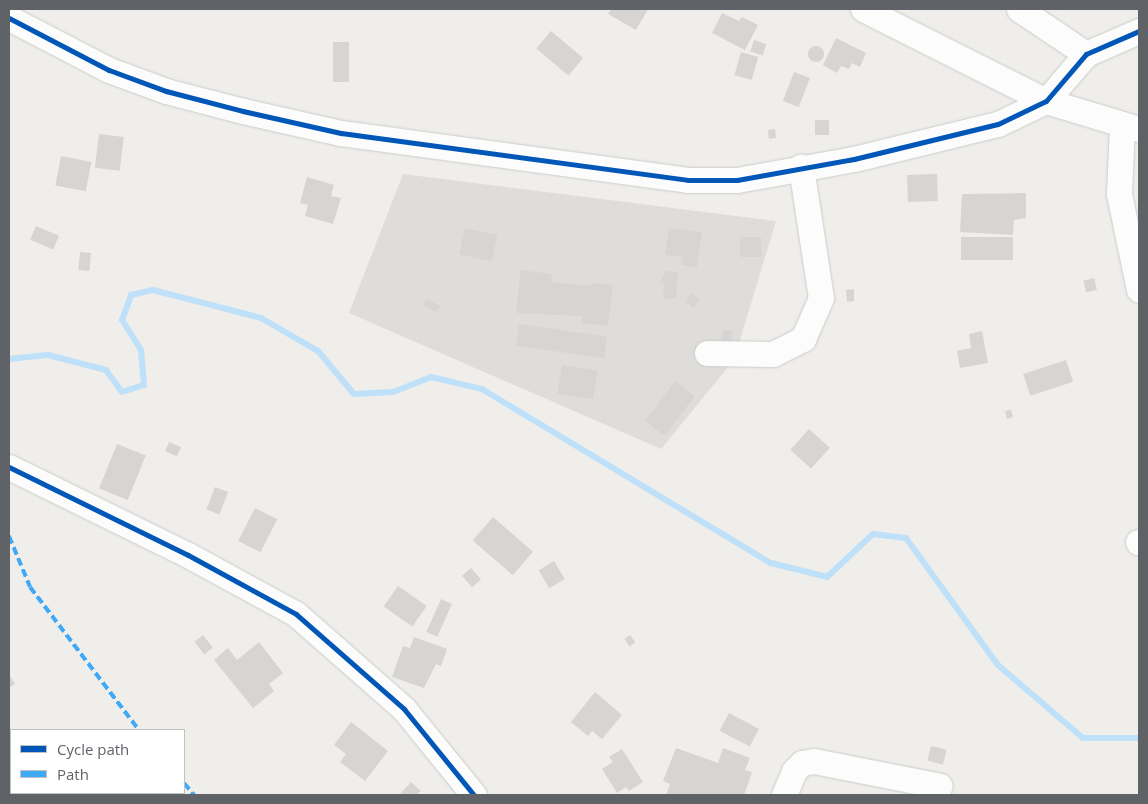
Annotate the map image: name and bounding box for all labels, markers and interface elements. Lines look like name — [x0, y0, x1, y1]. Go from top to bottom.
legend — [10, 729, 185, 794]
text: Cycle path — [57, 739, 129, 759]
text: Path — [57, 764, 89, 784]

